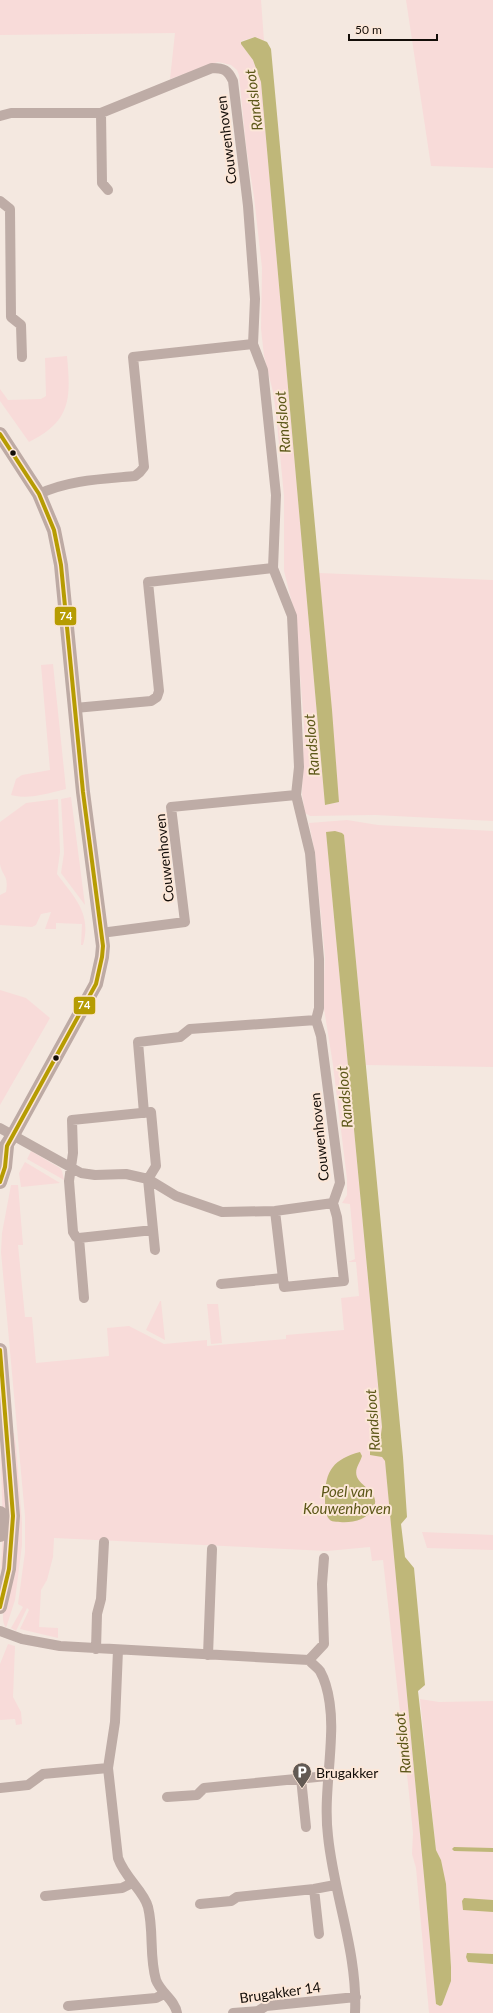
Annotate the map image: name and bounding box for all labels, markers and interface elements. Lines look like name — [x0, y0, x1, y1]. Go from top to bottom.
scale bar — [349, 16, 437, 42]
text: 50 m — [355, 22, 382, 37]
water label: Randsloot — [240, 67, 266, 132]
street label: Couwenhoven — [212, 95, 240, 185]
water label: Randsloot — [270, 390, 294, 454]
unlabelled marker — [8, 448, 18, 458]
line badge: 74 — [54, 606, 77, 626]
text: 74 — [60, 609, 73, 622]
water label: Randsloot — [299, 713, 323, 777]
street label: Couwenhoven — [151, 813, 177, 903]
line badge: 74 — [73, 996, 96, 1015]
text: 74 — [78, 998, 91, 1011]
unlabelled marker — [51, 1053, 61, 1063]
water label: Randsloot — [332, 1065, 356, 1129]
street label: Couwenhoven — [306, 1092, 332, 1182]
water label: Randsloot — [361, 1388, 383, 1452]
water label: Poel van Kouwenhoven — [303, 1482, 391, 1517]
water label: Randsloot — [390, 1711, 414, 1775]
parking icon: Brugakker — [291, 1761, 313, 1789]
place label: Brugakker — [316, 1764, 378, 1781]
street label: Brugakker 14 — [238, 1978, 322, 2006]

